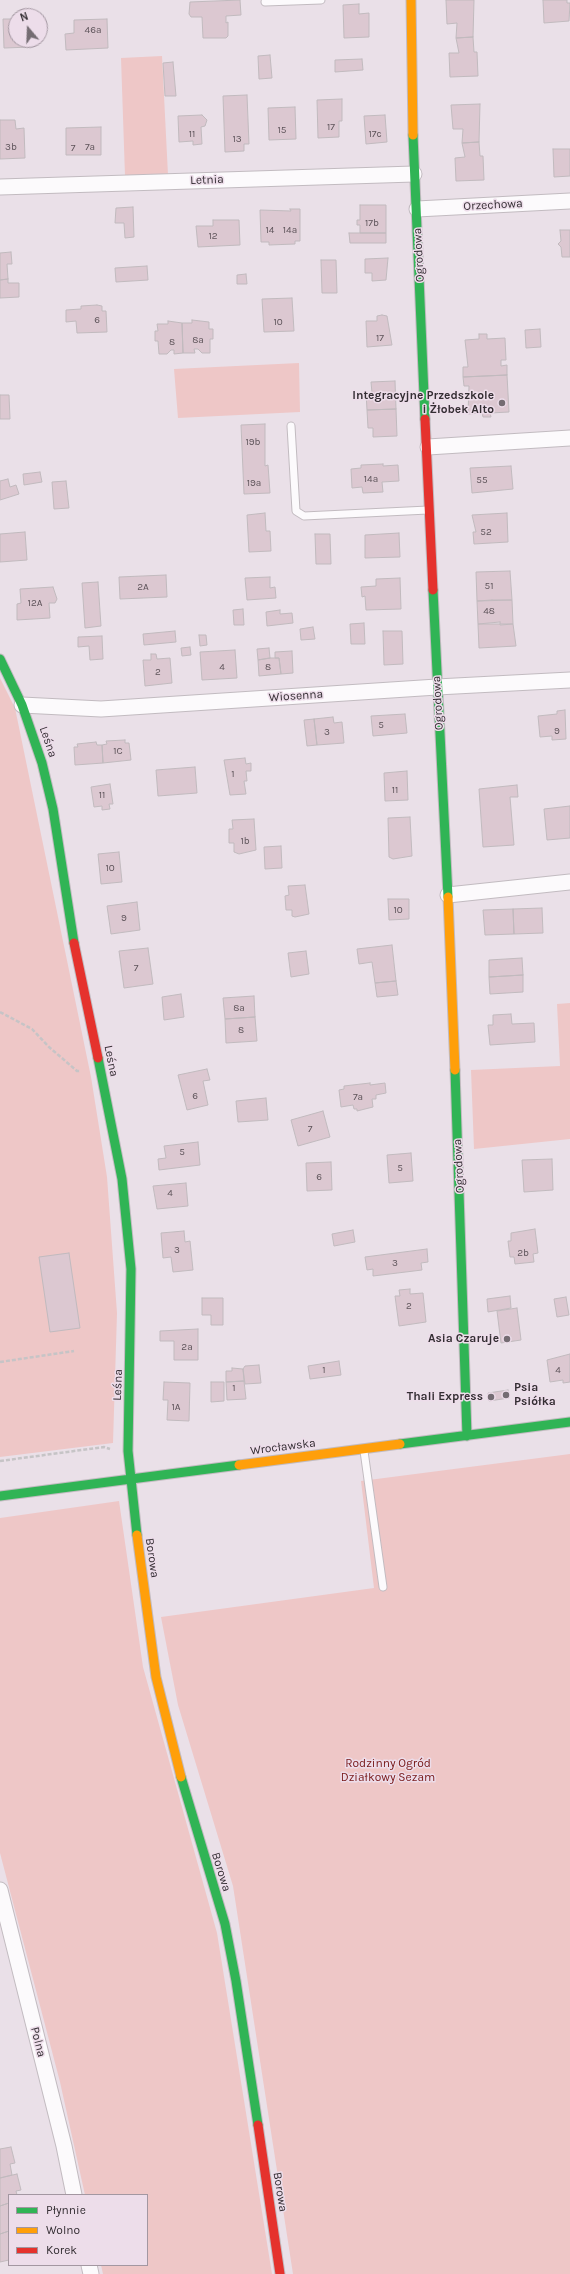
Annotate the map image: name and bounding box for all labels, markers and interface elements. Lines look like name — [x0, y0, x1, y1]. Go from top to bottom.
north arrow — [8, 8, 48, 48]
text: N — [18, 10, 30, 25]
house number: 46a — [85, 24, 101, 36]
house number: 17 — [327, 121, 335, 133]
house number: 15 — [278, 124, 286, 136]
house number: 11 — [189, 128, 195, 140]
house number: 17c — [368, 128, 382, 140]
house number: 13 — [232, 133, 242, 145]
house number: 3b — [5, 141, 17, 153]
house number: 7a — [85, 141, 95, 153]
house number: 7 — [71, 142, 75, 154]
street label: Letnia — [190, 172, 224, 188]
street label: Orzechowa — [463, 196, 523, 214]
house number: 17b — [365, 217, 379, 229]
house number: 14 — [266, 224, 274, 236]
house number: 14a — [283, 224, 297, 236]
street label: Ogrodowa — [410, 227, 428, 283]
house number: 12 — [208, 230, 218, 242]
house number: 6 — [94, 314, 100, 326]
house number: 10 — [273, 316, 283, 328]
house number: 17 — [376, 332, 384, 344]
house number: 8a — [192, 334, 204, 346]
house number: 8 — [169, 336, 175, 348]
place label: Integracyjne Przedszkole i Żłobek Alto — [352, 389, 494, 417]
marker: Integracyjne Przedszkole i Żłobek Alto — [497, 398, 507, 408]
house number: 19b — [245, 436, 261, 448]
house number: 14a — [364, 473, 378, 485]
house number: 55 — [476, 474, 488, 486]
house number: 19a — [247, 477, 261, 489]
house number: 52 — [480, 526, 492, 538]
house number: 51 — [485, 580, 493, 592]
house number: 2A — [137, 581, 149, 593]
house number: 12A — [28, 597, 42, 609]
house number: 48 — [483, 605, 495, 617]
house number: 4 — [219, 661, 225, 673]
house number: 8 — [265, 661, 271, 673]
house number: 2 — [155, 666, 161, 678]
street label: Ogrodowa — [429, 675, 447, 731]
street label: Wiosenna — [268, 687, 324, 705]
house number: 5 — [378, 719, 384, 731]
street label: Leśna — [36, 725, 60, 759]
house number: 9 — [554, 725, 560, 737]
house number: 3 — [324, 726, 330, 738]
house number: 1C — [113, 745, 123, 757]
house number: 1 — [231, 768, 235, 780]
house number: 11 — [392, 784, 398, 796]
house number: 11 — [99, 789, 105, 801]
house number: 1b — [240, 835, 250, 847]
house number: 10 — [105, 862, 115, 874]
house number: 10 — [393, 904, 403, 916]
house number: 9 — [121, 912, 127, 924]
house number: 7 — [134, 962, 138, 974]
house number: 8a — [233, 1002, 245, 1014]
house number: 8 — [238, 1024, 244, 1036]
street label: Leśna — [101, 1044, 121, 1078]
house number: 6 — [192, 1090, 198, 1102]
house number: 7a — [353, 1091, 363, 1103]
house number: 7 — [308, 1123, 312, 1135]
street label: Ogrodowa — [450, 1138, 468, 1194]
house number: 5 — [179, 1146, 185, 1158]
house number: 5 — [397, 1162, 403, 1174]
house number: 6 — [316, 1171, 322, 1183]
house number: 4 — [167, 1187, 173, 1199]
house number: 3 — [174, 1244, 180, 1256]
house number: 2b — [517, 1247, 529, 1259]
house number: 3 — [392, 1257, 398, 1269]
house number: 2 — [406, 1300, 412, 1312]
place label: Asia Czaruje — [428, 1332, 499, 1346]
marker: Asia Czaruje — [502, 1334, 512, 1344]
house number: 2a — [181, 1341, 193, 1353]
house number: 1 — [322, 1364, 326, 1376]
house number: 4 — [555, 1364, 561, 1376]
street label: Leśna — [110, 1369, 126, 1401]
place label: Psia Psiółka — [514, 1381, 556, 1409]
house number: 1 — [232, 1382, 236, 1394]
place label: Thali Express — [407, 1390, 483, 1404]
marker: Psia Psiółka — [501, 1390, 511, 1400]
marker: Thali Express — [486, 1392, 496, 1402]
house number: 1A — [171, 1401, 181, 1413]
street label: Wrocławska — [249, 1436, 317, 1458]
street label: Borowa — [142, 1537, 162, 1579]
park label: Rodzinny Ogród Działkowy Sezam — [341, 1757, 435, 1785]
street label: Borowa — [208, 1851, 234, 1893]
street label: Polna — [27, 2026, 49, 2058]
street label: Borowa — [270, 2171, 290, 2213]
legend — [8, 2194, 148, 2266]
text: Płynnie — [46, 2203, 86, 2217]
text: Wolno — [46, 2223, 80, 2237]
text: Korek — [46, 2243, 77, 2257]

